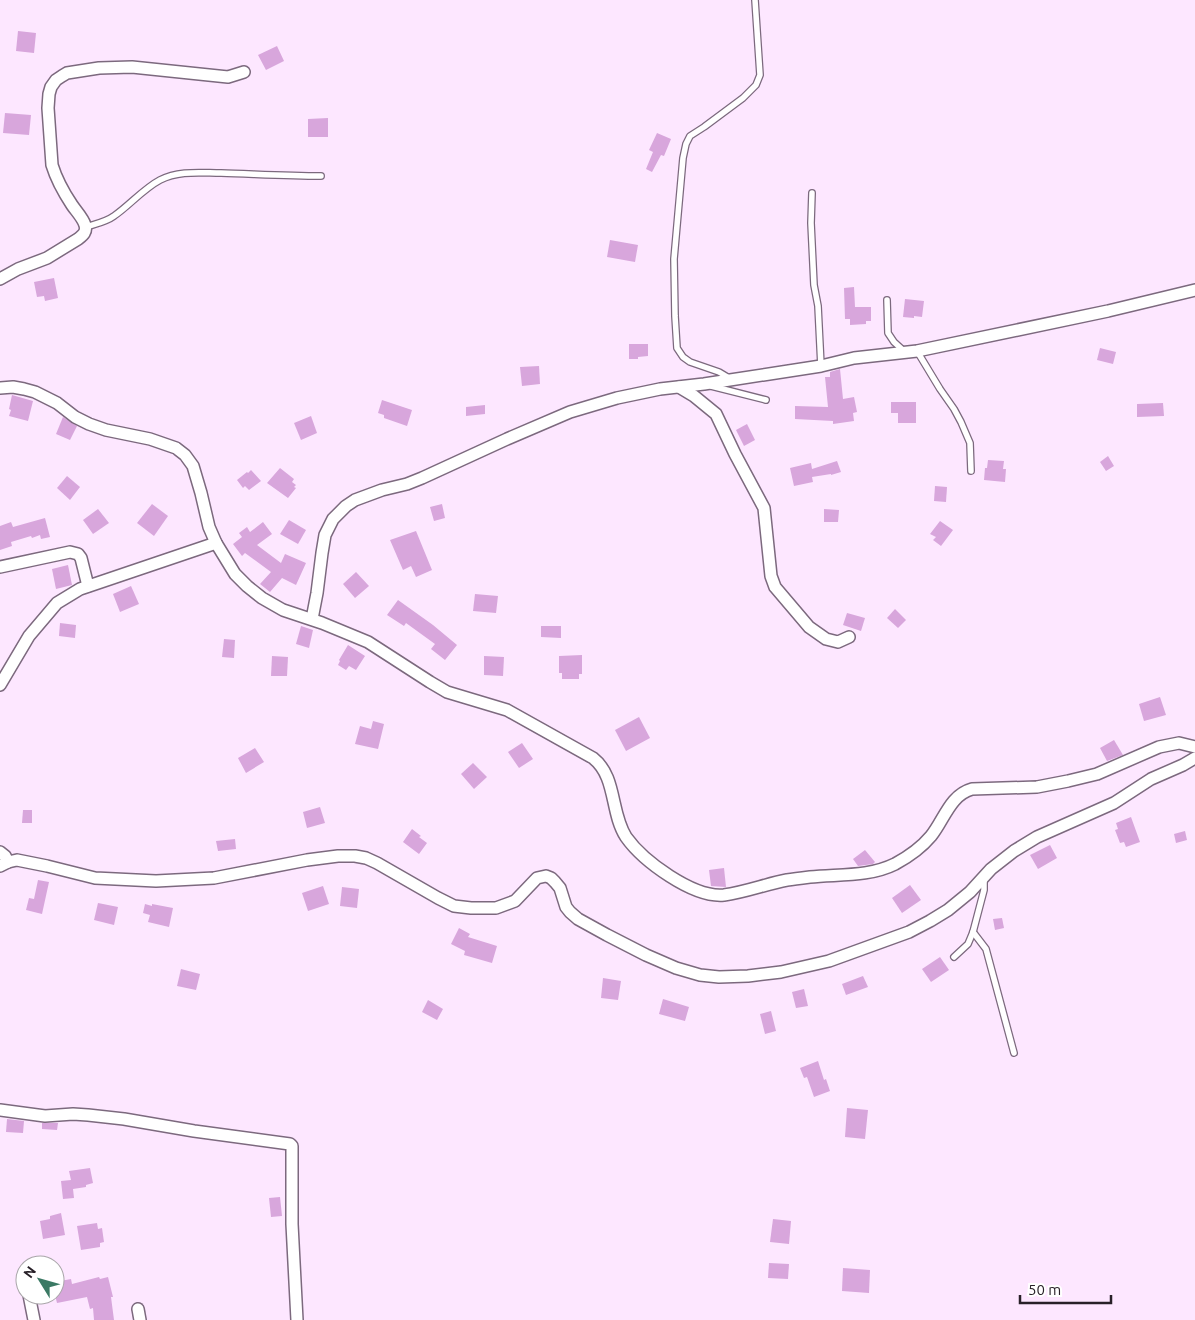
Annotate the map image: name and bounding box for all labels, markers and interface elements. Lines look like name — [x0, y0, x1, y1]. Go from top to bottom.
north arrow — [15, 1255, 65, 1305]
text: N — [20, 1263, 39, 1281]
scale bar — [1020, 1272, 1111, 1304]
text: 50 m — [1028, 1281, 1061, 1298]

